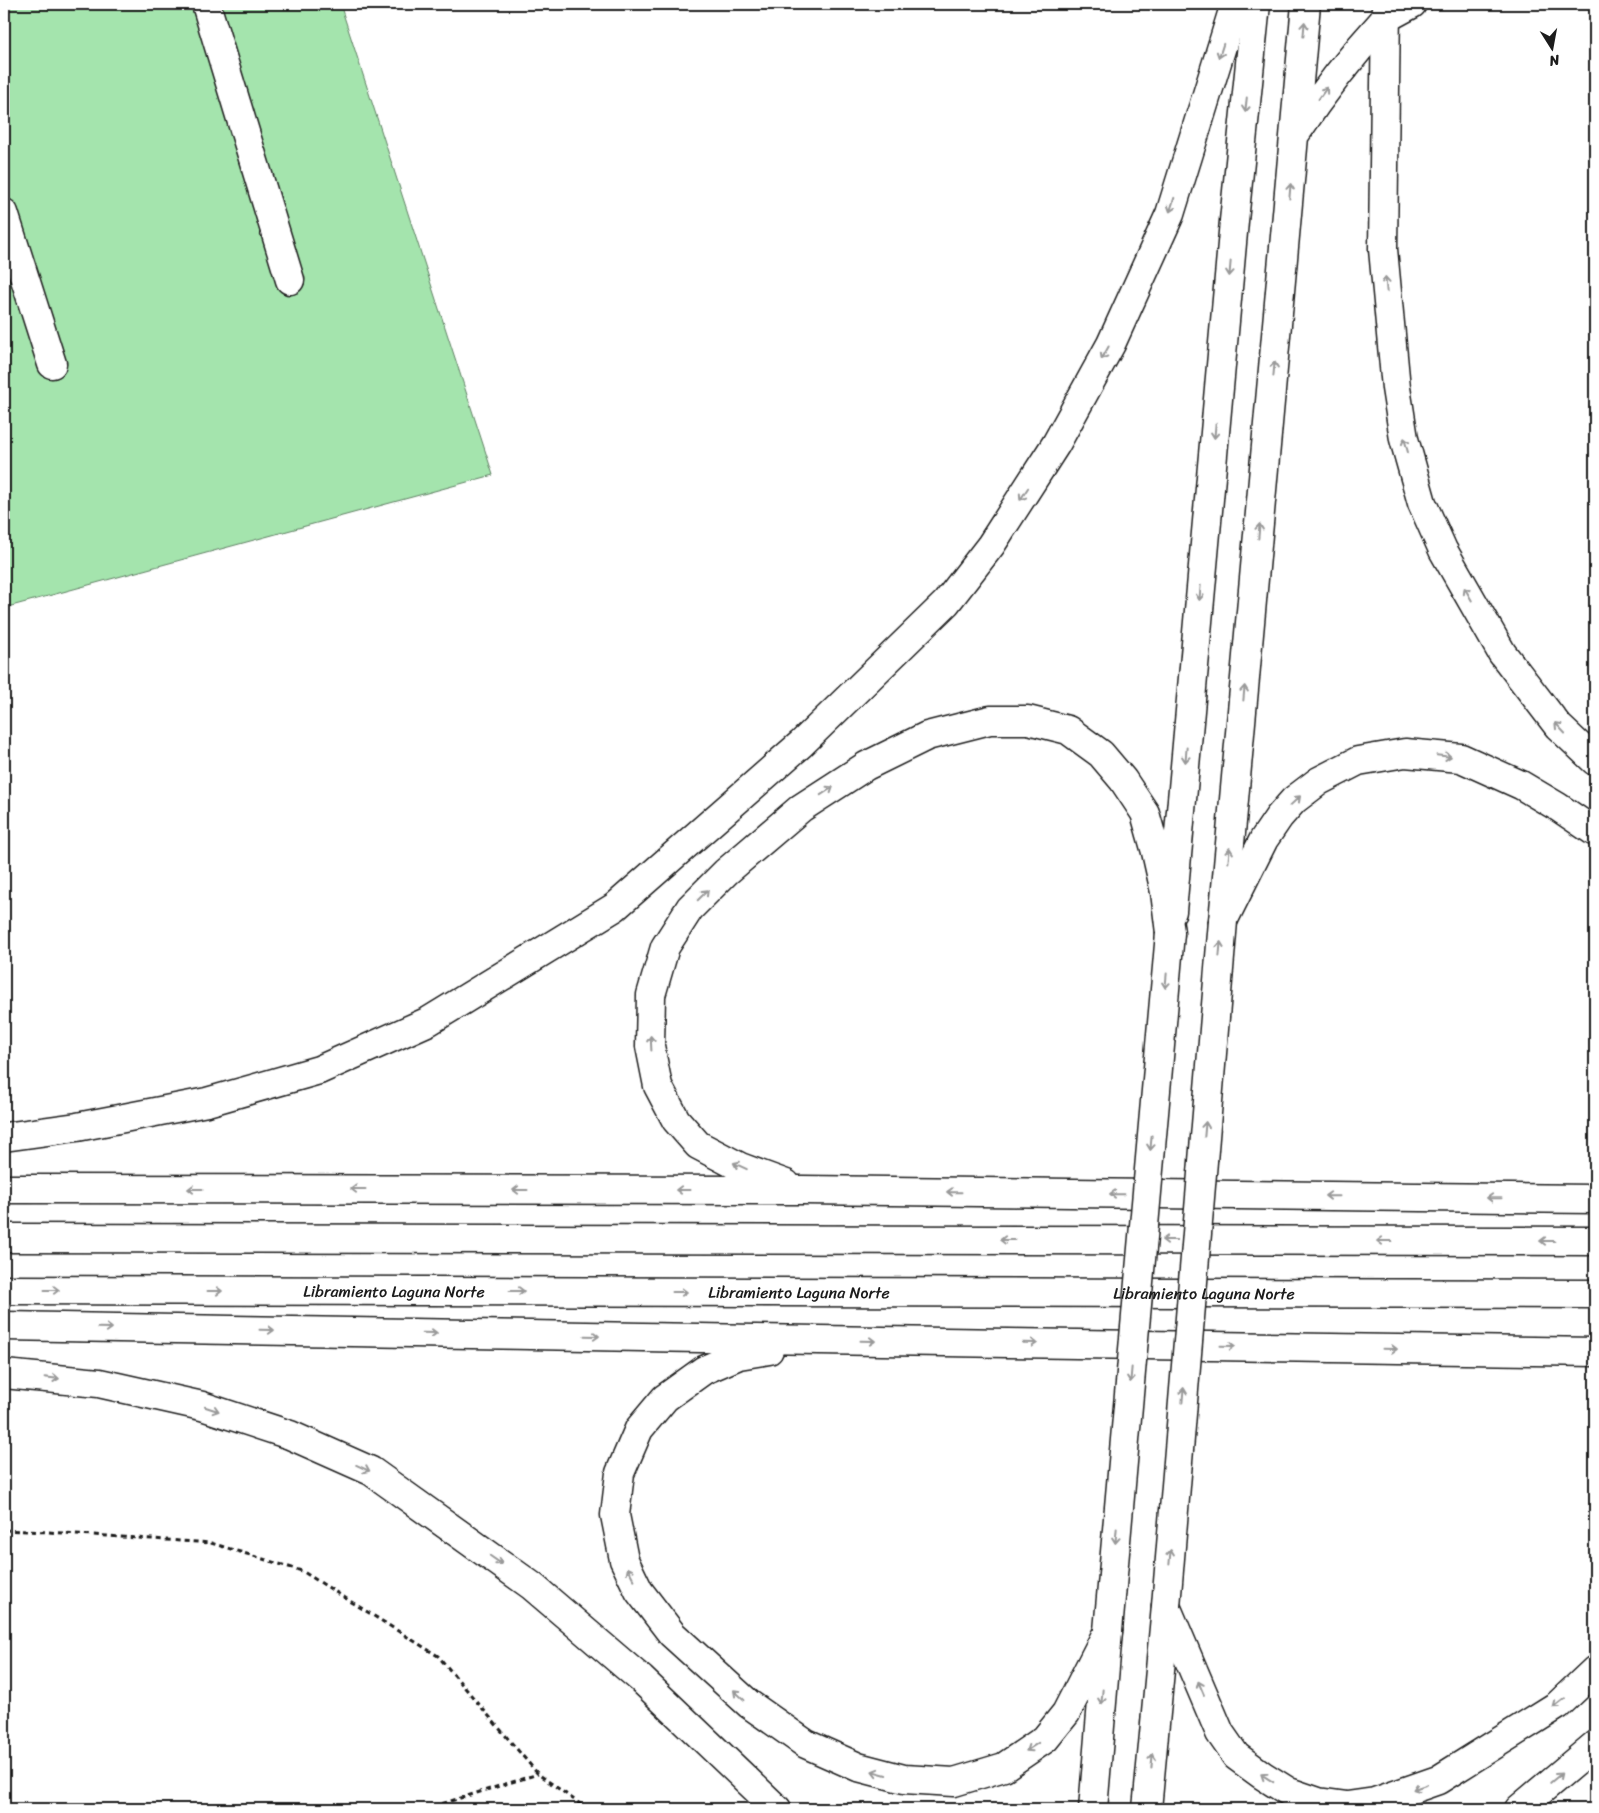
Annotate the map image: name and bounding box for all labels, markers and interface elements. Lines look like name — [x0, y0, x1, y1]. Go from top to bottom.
one-way arrow — [1300, 21, 1309, 37]
north arrow — [1526, 22, 1576, 72]
one-way arrow — [1216, 42, 1226, 58]
text: N — [1547, 47, 1563, 74]
one-way arrow — [1317, 87, 1328, 100]
one-way arrow — [1241, 96, 1250, 112]
one-way arrow — [1285, 183, 1295, 199]
one-way arrow — [1167, 197, 1177, 213]
one-way arrow — [1225, 261, 1234, 277]
one-way arrow — [1382, 276, 1391, 292]
one-way arrow — [1100, 346, 1110, 360]
one-way arrow — [1269, 362, 1279, 378]
one-way arrow — [1210, 423, 1220, 439]
one-way arrow — [1401, 437, 1410, 453]
one-way arrow — [1019, 487, 1029, 501]
one-way arrow — [1254, 523, 1264, 539]
one-way arrow — [1196, 585, 1205, 601]
one-way arrow — [1463, 587, 1473, 602]
one-way arrow — [1239, 685, 1249, 701]
one-way arrow — [1554, 721, 1566, 734]
one-way arrow — [1181, 747, 1191, 763]
one-way arrow — [1436, 752, 1452, 761]
one-way arrow — [820, 786, 834, 796]
one-way arrow — [1288, 795, 1301, 807]
one-way arrow — [1224, 847, 1234, 863]
one-way arrow — [697, 889, 709, 901]
one-way arrow — [1216, 942, 1225, 958]
one-way arrow — [1161, 973, 1170, 989]
one-way arrow — [646, 1035, 655, 1051]
one-way arrow — [1201, 1121, 1210, 1137]
one-way arrow — [1146, 1135, 1156, 1151]
one-way arrow — [733, 1161, 748, 1171]
one-way arrow — [188, 1184, 204, 1194]
one-way arrow — [350, 1184, 366, 1194]
one-way arrow — [513, 1185, 529, 1195]
one-way arrow — [675, 1185, 692, 1195]
one-way arrow — [946, 1187, 962, 1197]
one-way arrow — [1109, 1189, 1125, 1199]
one-way arrow — [1324, 1191, 1340, 1201]
one-way arrow — [1486, 1193, 1502, 1203]
one-way arrow — [999, 1235, 1015, 1245]
one-way arrow — [1161, 1235, 1178, 1245]
one-way arrow — [1376, 1236, 1392, 1245]
one-way arrow — [1539, 1236, 1555, 1246]
street label: Libramiento Laguna Norte — [303, 1277, 485, 1306]
street label: Libramiento Laguna Norte — [708, 1278, 890, 1307]
street label: Libramiento Laguna Norte — [1113, 1279, 1295, 1308]
one-way arrow — [44, 1285, 60, 1295]
one-way arrow — [206, 1286, 223, 1296]
one-way arrow — [509, 1287, 525, 1296]
one-way arrow — [672, 1287, 688, 1297]
one-way arrow — [97, 1323, 113, 1332]
one-way arrow — [259, 1326, 275, 1335]
one-way arrow — [422, 1329, 438, 1338]
one-way arrow — [584, 1331, 600, 1341]
one-way arrow — [860, 1336, 876, 1346]
one-way arrow — [1022, 1339, 1038, 1348]
one-way arrow — [1220, 1342, 1236, 1351]
one-way arrow — [1382, 1344, 1398, 1354]
one-way arrow — [1126, 1366, 1135, 1382]
one-way arrow — [44, 1374, 60, 1383]
one-way arrow — [1179, 1388, 1188, 1404]
one-way arrow — [203, 1405, 219, 1414]
one-way arrow — [355, 1463, 370, 1473]
one-way arrow — [1111, 1528, 1121, 1544]
one-way arrow — [1165, 1550, 1175, 1566]
one-way arrow — [489, 1555, 503, 1565]
one-way arrow — [626, 1567, 636, 1582]
one-way arrow — [1196, 1681, 1205, 1696]
one-way arrow — [1097, 1688, 1107, 1704]
one-way arrow — [732, 1689, 745, 1700]
one-way arrow — [1552, 1698, 1566, 1708]
one-way arrow — [1026, 1742, 1040, 1752]
one-way arrow — [1147, 1753, 1156, 1769]
one-way arrow — [872, 1767, 888, 1777]
one-way arrow — [1550, 1772, 1563, 1783]
one-way arrow — [1260, 1773, 1274, 1783]
one-way arrow — [1412, 1782, 1428, 1792]

